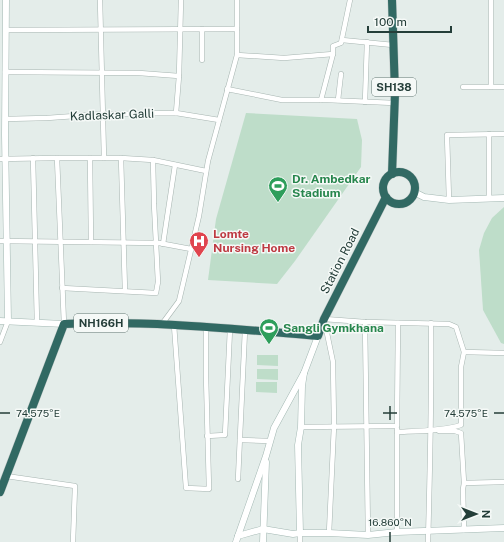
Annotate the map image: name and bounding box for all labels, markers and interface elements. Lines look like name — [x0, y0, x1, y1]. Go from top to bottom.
scale bar — [368, 8, 451, 34]
text: 100 m — [374, 15, 407, 29]
road number: SH138 — [372, 78, 416, 96]
street label: Kadlaskar Galli — [70, 107, 154, 123]
place label: Dr. Ambedkar Stadium — [292, 172, 370, 200]
sports icon: Dr. Ambedkar Stadium — [267, 175, 289, 203]
street label: Station Road — [318, 226, 362, 296]
place label: Lomte Nursing Home — [213, 227, 295, 255]
hospital icon: Lomte Nursing Home — [188, 230, 210, 258]
road number: NH166H — [74, 314, 128, 332]
sports icon: Sangli Gymkhana — [258, 317, 280, 345]
place label: Sangli Gymkhana — [283, 321, 384, 335]
text: 74.575°E — [16, 407, 60, 419]
text: 74.575°E — [444, 407, 488, 419]
north arrow — [456, 494, 496, 534]
text: N — [480, 510, 492, 518]
text: 16.860°N — [368, 516, 412, 528]

